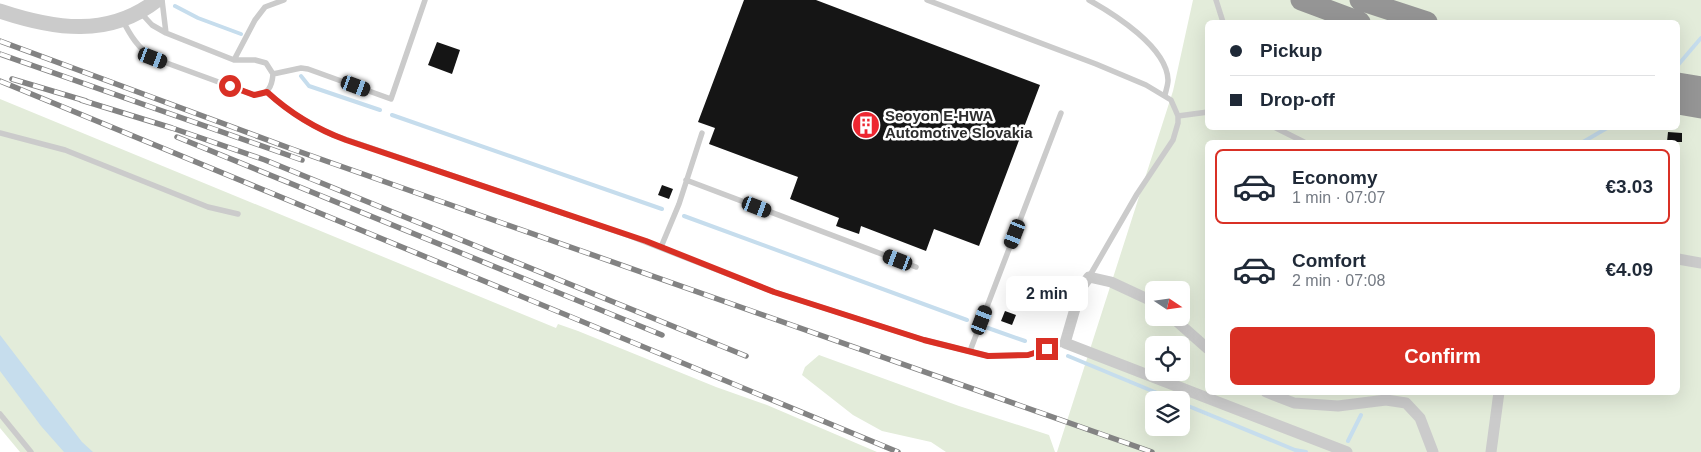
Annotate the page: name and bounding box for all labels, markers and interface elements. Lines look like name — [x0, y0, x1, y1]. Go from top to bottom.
text: Pickup — [1260, 40, 1322, 61]
car — [136, 46, 169, 70]
car — [339, 74, 372, 98]
route start — [219, 75, 241, 97]
text: Drop-off — [1260, 89, 1335, 110]
place label: Seoyon E-HWA Automotive Slovakia — [885, 107, 1033, 141]
building icon: Seoyon E-HWA Automotive Slovakia — [851, 110, 881, 140]
icon: car — [1232, 164, 1277, 209]
text: Economy — [1292, 167, 1378, 188]
text: €3.03 — [1605, 176, 1653, 197]
text: 1 min · 07:07 — [1292, 189, 1385, 206]
car — [740, 195, 773, 219]
car — [1002, 217, 1027, 251]
icon: car — [1232, 247, 1277, 292]
car — [881, 248, 914, 272]
text: Comfort — [1292, 250, 1366, 271]
text: €4.09 — [1605, 259, 1653, 280]
text: 2 min · 07:08 — [1292, 272, 1385, 289]
callout: 2 min — [1006, 276, 1088, 312]
north arrow — [1145, 281, 1190, 326]
map controls — [1145, 281, 1190, 436]
text: 2 min — [1026, 285, 1068, 302]
car — [969, 303, 994, 337]
button: Confirm — [1230, 327, 1655, 385]
button: locate — [1145, 336, 1190, 381]
route end — [1036, 338, 1058, 360]
button: layers — [1145, 391, 1190, 436]

